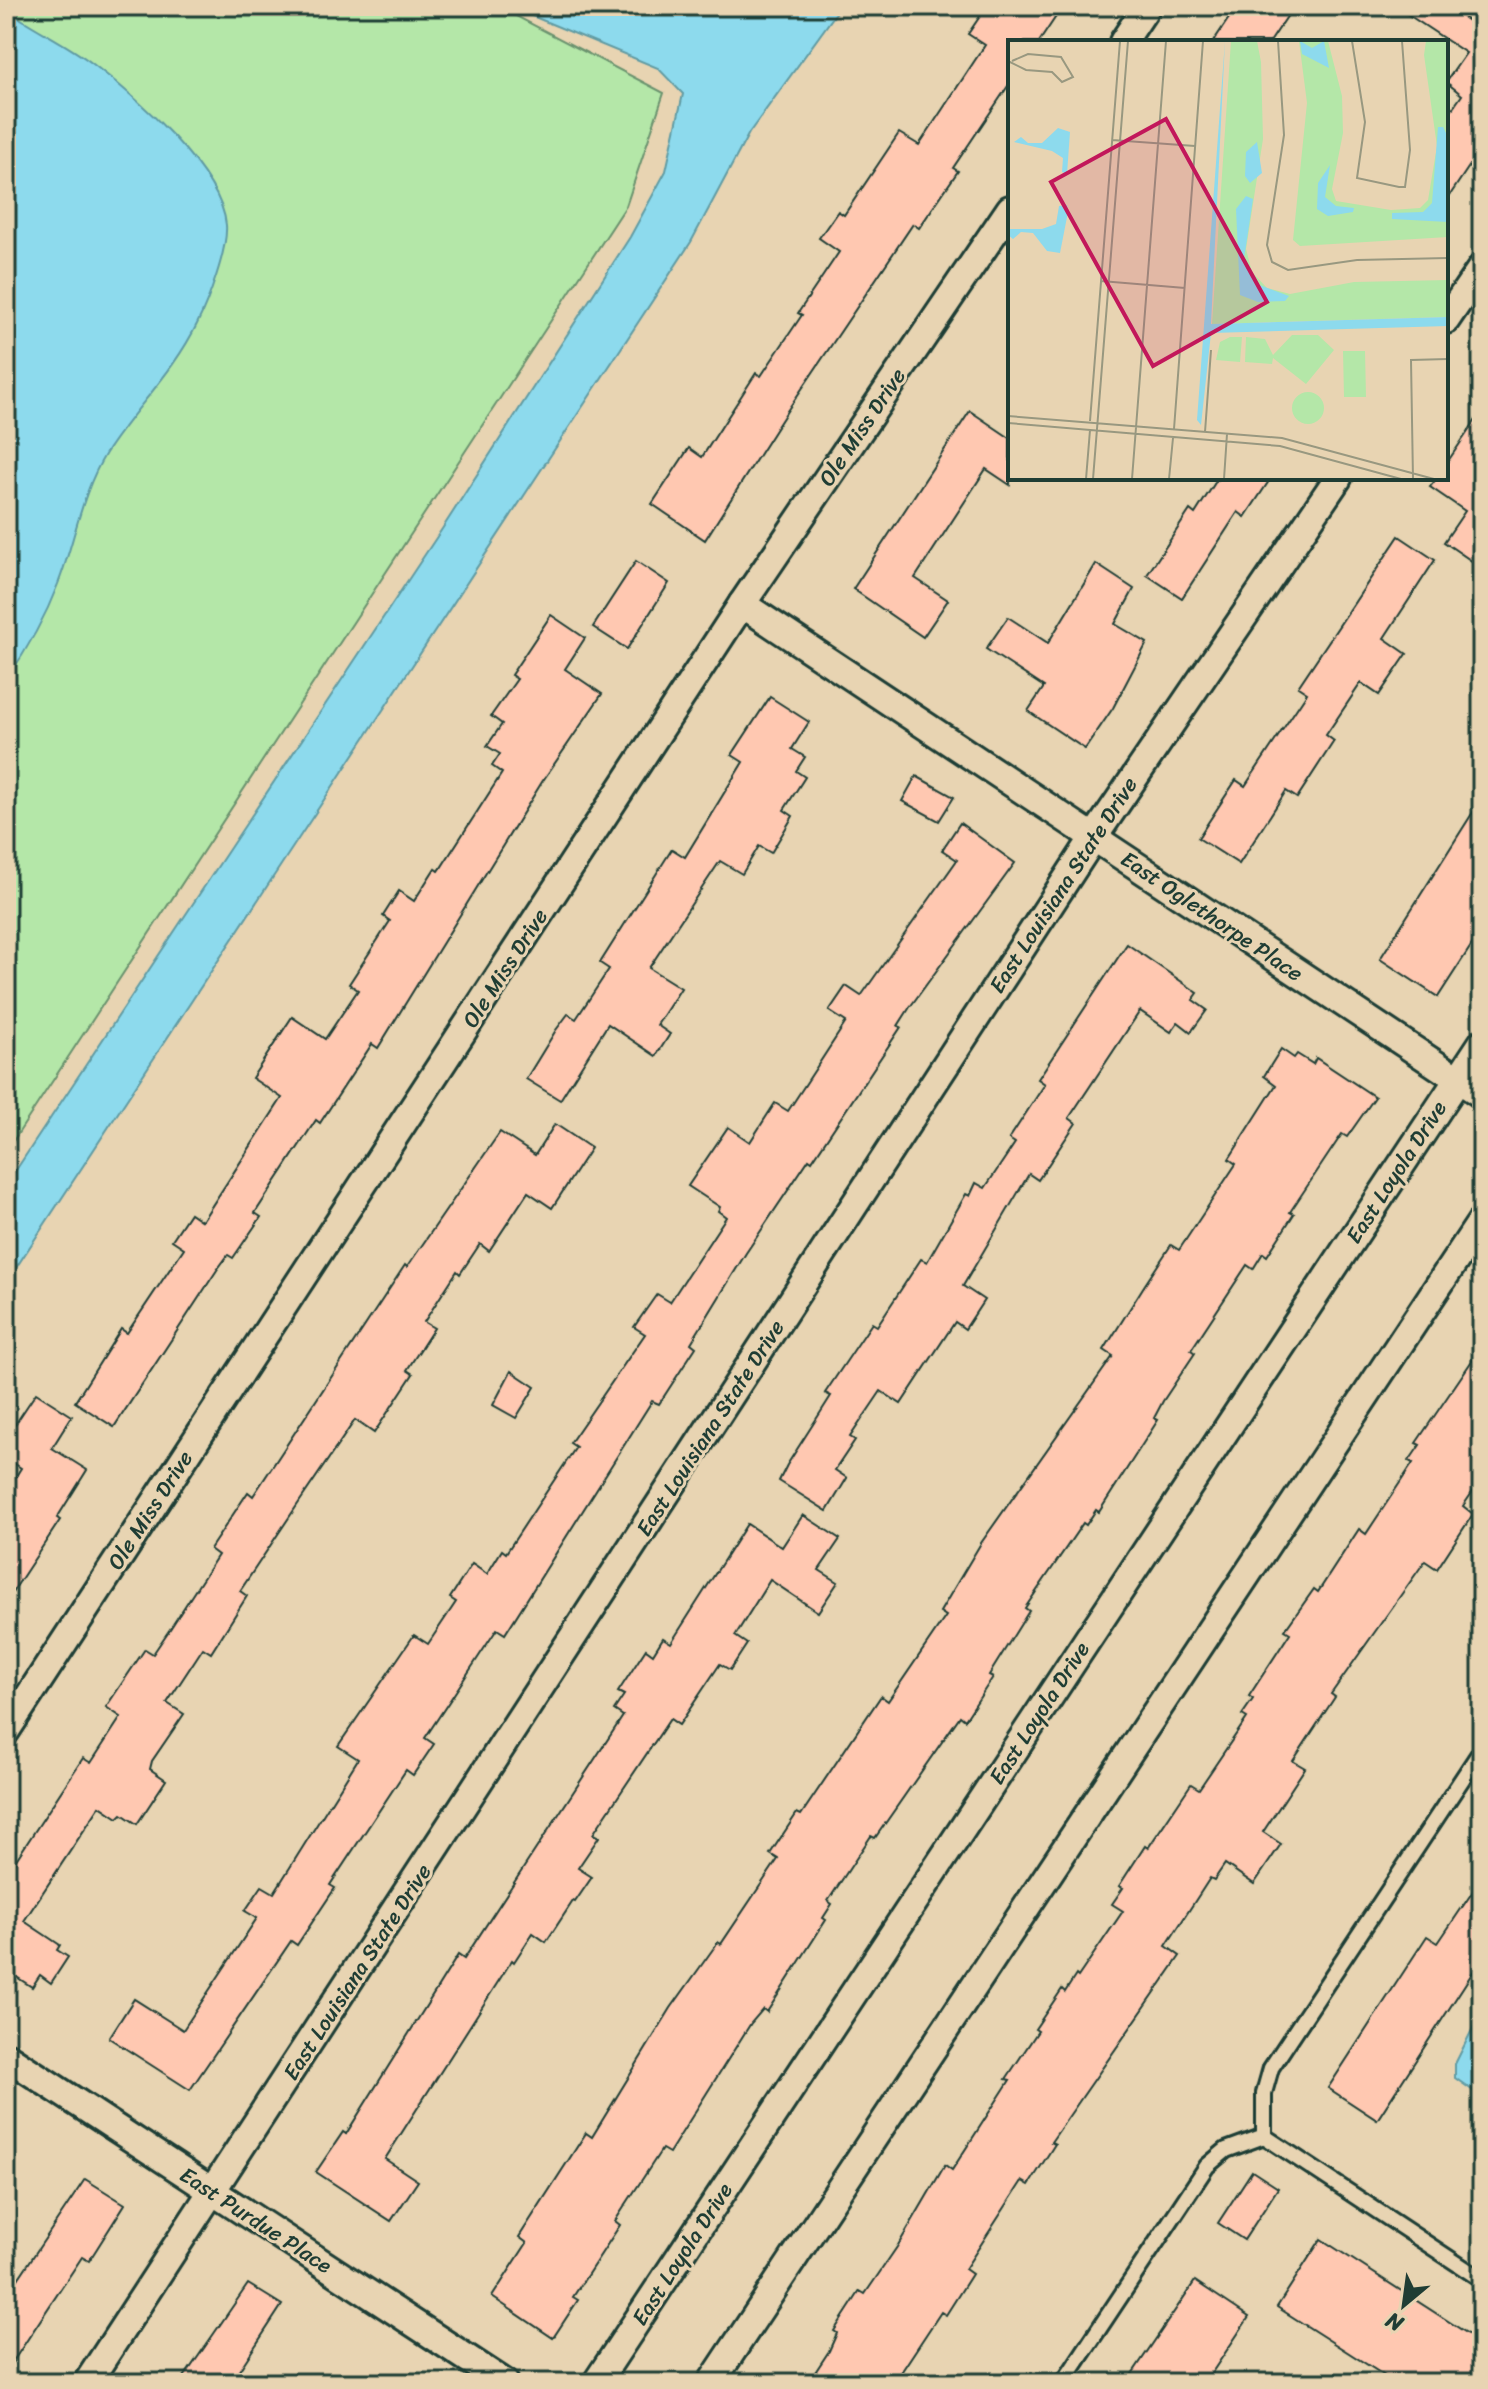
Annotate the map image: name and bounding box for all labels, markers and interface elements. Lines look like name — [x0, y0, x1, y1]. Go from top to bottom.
inset map — [1008, 40, 1448, 480]
street label: Ole Miss Drive — [808, 360, 916, 494]
street label: East Louisiana State Drive — [978, 769, 1148, 1001]
street label: East Oglethorpe Place — [1112, 840, 1312, 992]
street label: Ole Miss Drive — [452, 900, 558, 1036]
street label: East Loyola Drive — [1335, 1092, 1457, 1252]
street label: East Louisiana State Drive — [625, 1312, 795, 1544]
street label: Ole Miss Drive — [97, 1442, 203, 1578]
street label: East Loyola Drive — [978, 1633, 1100, 1793]
street label: East Louisiana State Drive — [272, 1856, 442, 2088]
street label: East Purdue Place — [172, 2156, 341, 2284]
street label: East Loyola Drive — [621, 2174, 743, 2334]
north arrow — [1364, 2265, 1444, 2345]
text: N — [1378, 2301, 1412, 2343]

